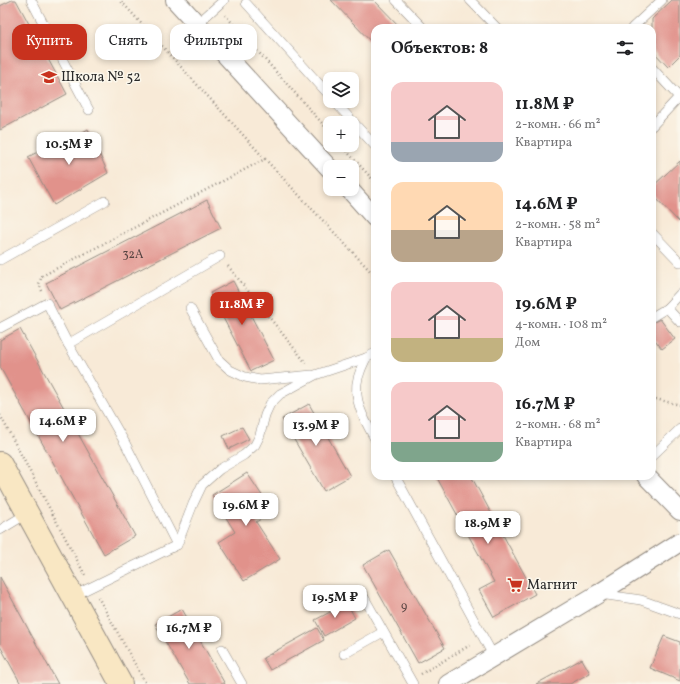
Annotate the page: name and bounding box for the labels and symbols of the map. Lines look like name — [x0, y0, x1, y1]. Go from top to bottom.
school or university icon: Школа № 52 — [40, 68, 58, 86]
place label: Школа № 52 — [61, 68, 141, 87]
pin: 10.5M ₽ — [32, 132, 106, 166]
house number: 32А — [122, 247, 144, 263]
pin: 11.8M ₽ — [205, 292, 279, 326]
pin: 14.6M ₽ — [26, 409, 100, 443]
pin: 13.9M ₽ — [279, 413, 353, 447]
pin: 19.6M ₽ — [209, 493, 283, 527]
pin: 18.9M ₽ — [451, 511, 525, 545]
supermarket icon: Магнит — [506, 576, 524, 594]
place label: Магнит — [527, 576, 577, 595]
pin: 19.5M ₽ — [298, 585, 372, 619]
house number: 9 — [401, 599, 407, 615]
pin: 16.7M ₽ — [152, 616, 226, 650]

